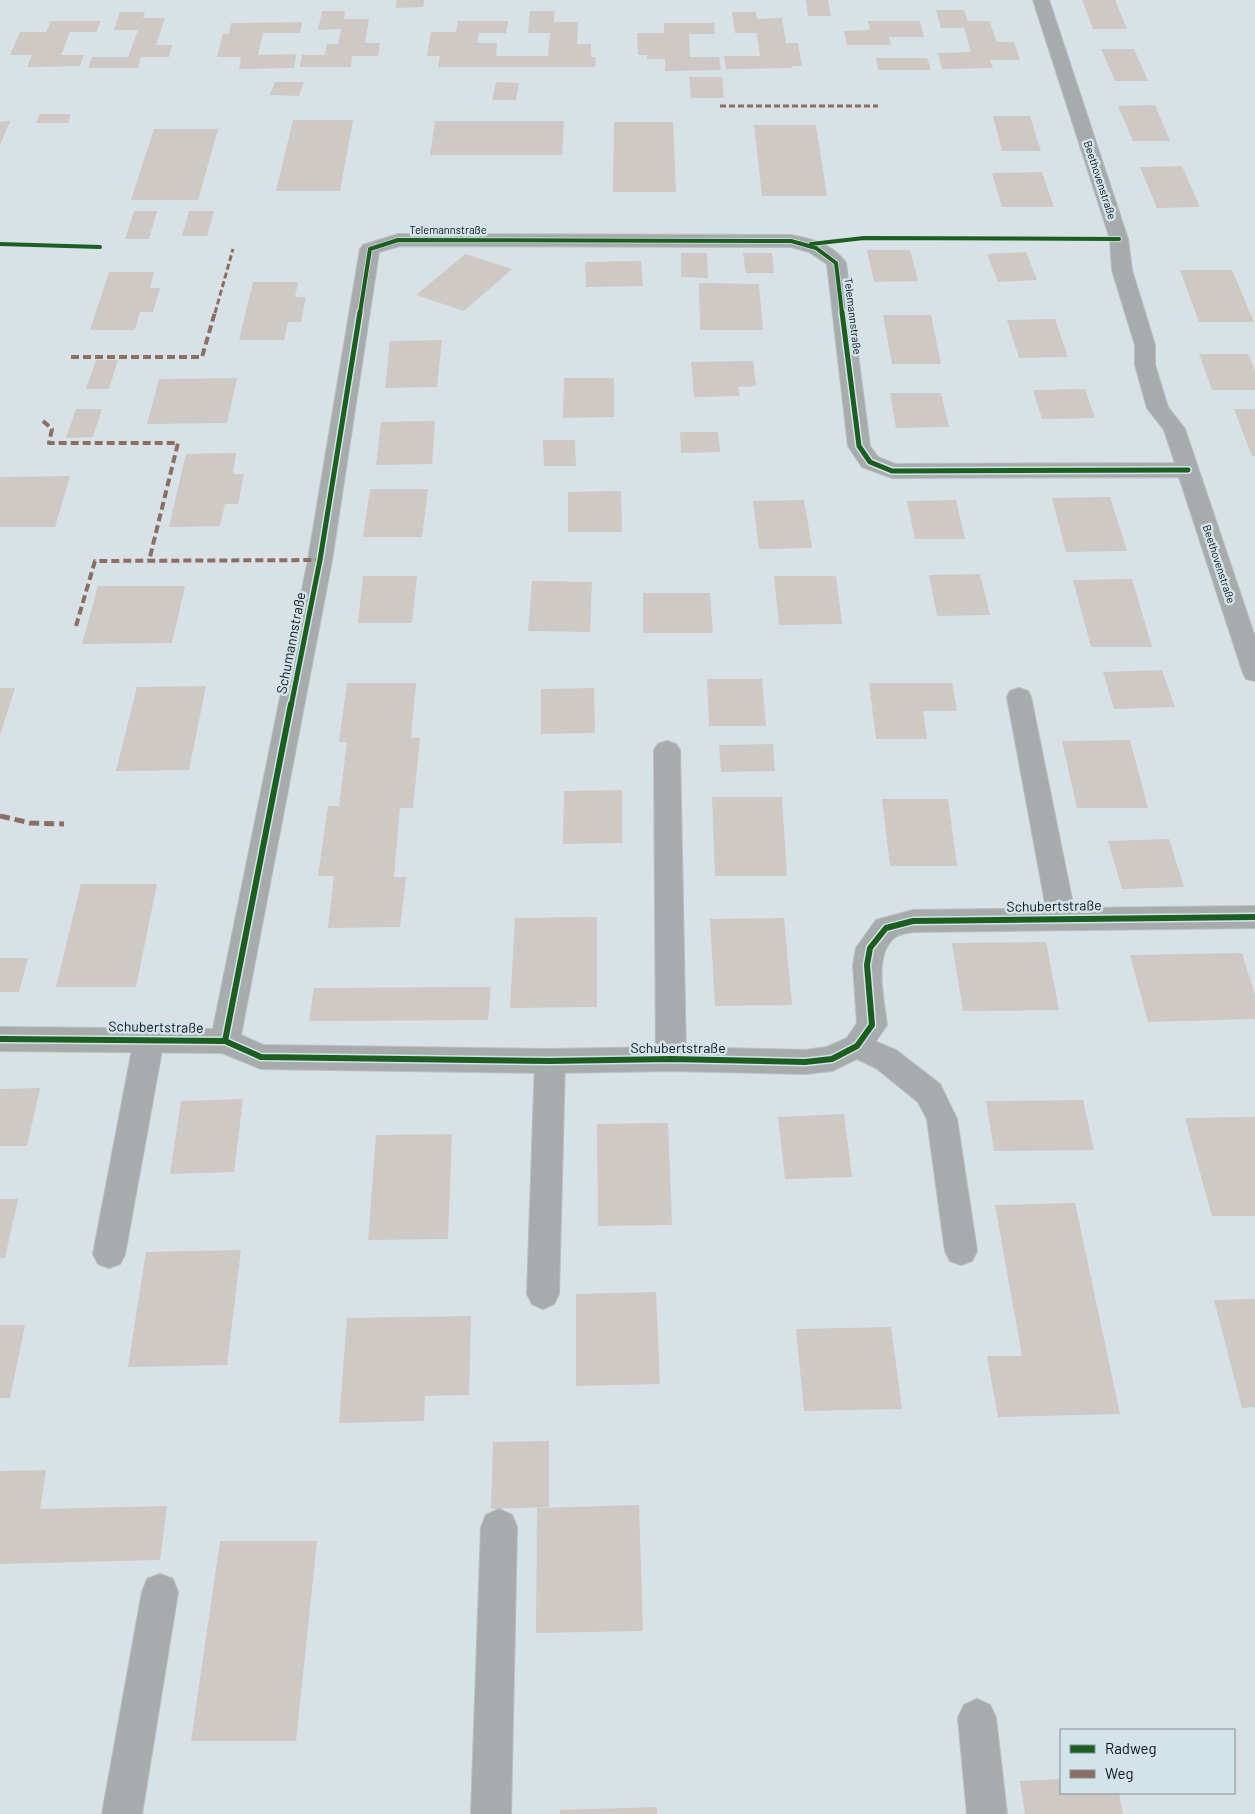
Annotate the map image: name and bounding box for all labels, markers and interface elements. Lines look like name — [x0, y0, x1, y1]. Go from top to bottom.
street label: Beethovenstraße — [1082, 139, 1119, 221]
street label: Telemannstraße — [409, 223, 487, 236]
street label: Telemannstraße — [842, 277, 865, 355]
street label: Beethovenstraße — [1201, 523, 1238, 605]
street label: Schumannstraße — [272, 590, 309, 695]
street label: Schubertstraße — [1006, 896, 1102, 915]
street label: Schubertstraße — [108, 1017, 204, 1036]
street label: Schubertstraße — [630, 1039, 726, 1056]
legend — [1060, 1729, 1235, 1794]
text: Radweg — [1105, 1739, 1157, 1757]
text: Weg — [1105, 1764, 1133, 1782]

